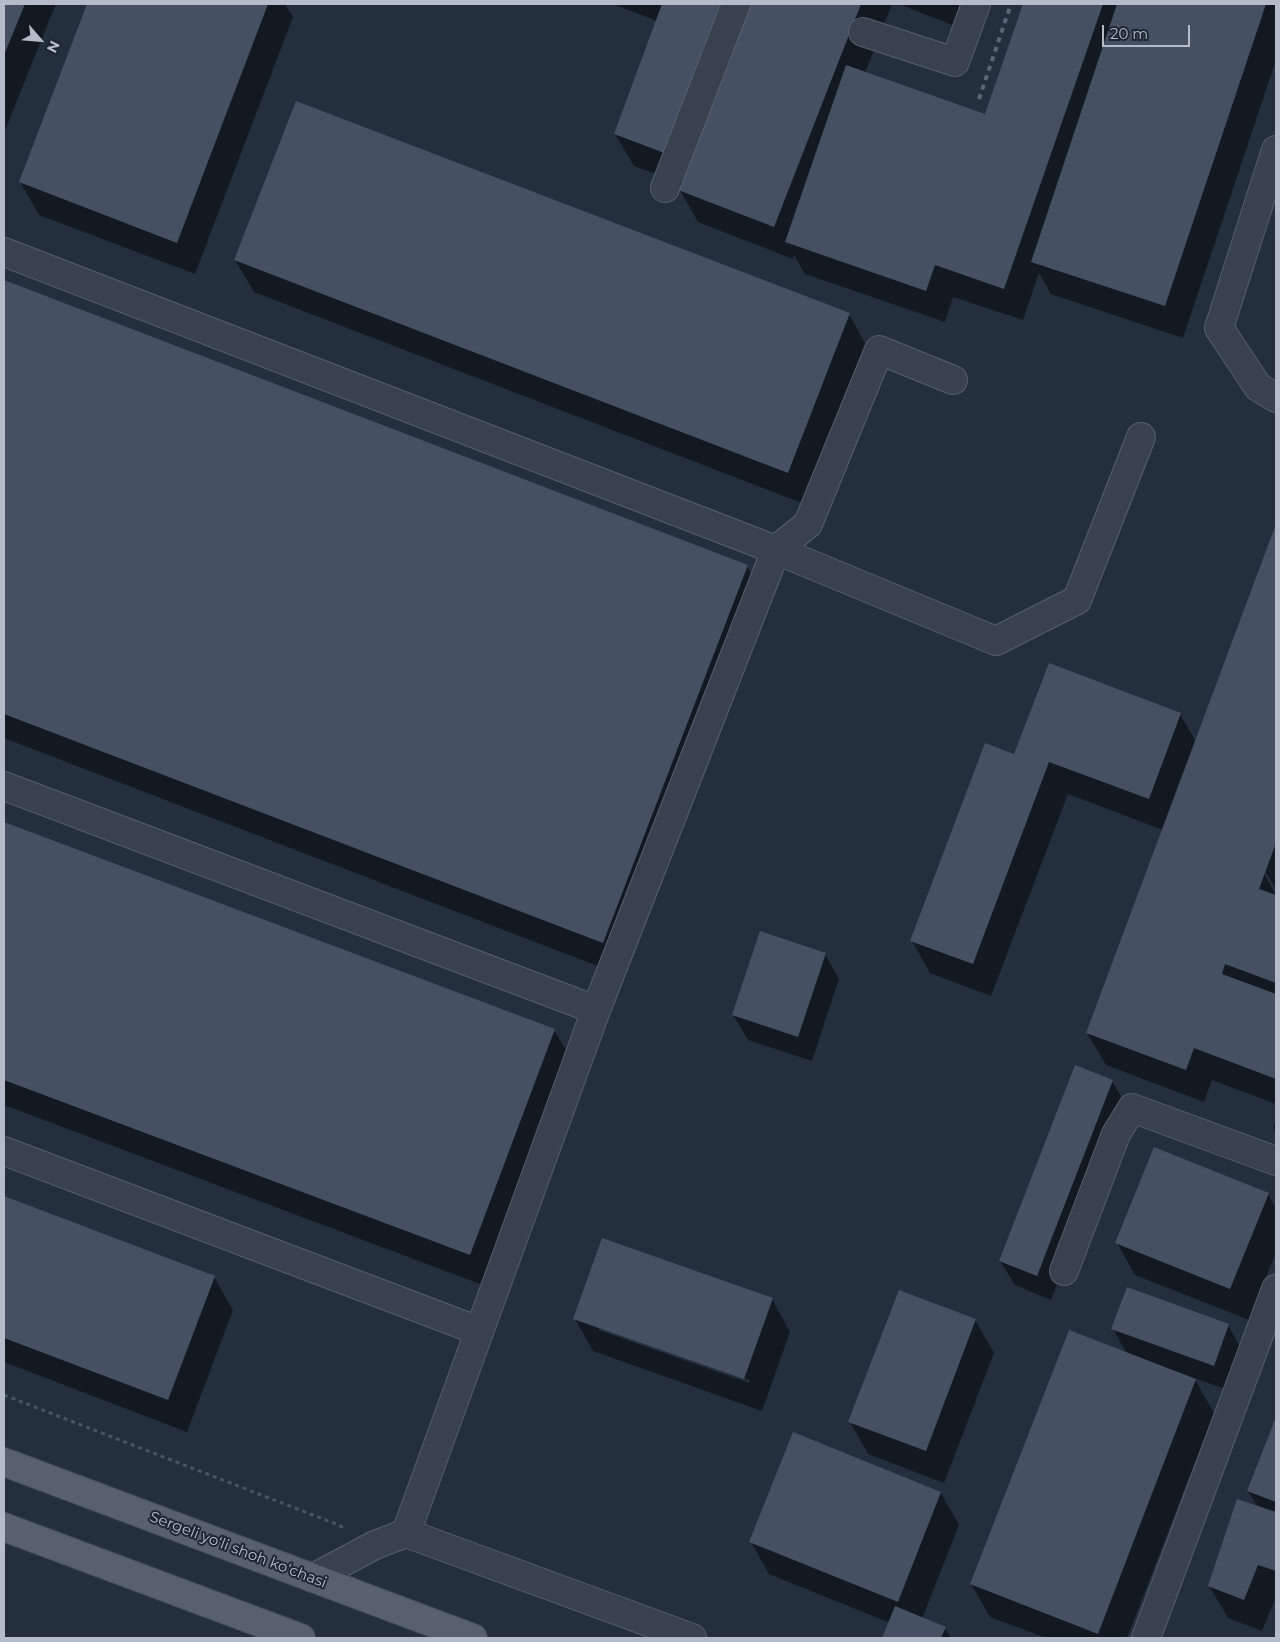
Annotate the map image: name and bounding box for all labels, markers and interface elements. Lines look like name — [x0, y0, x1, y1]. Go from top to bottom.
north arrow — [15, 15, 65, 65]
scale bar — [1105, 15, 1192, 47]
text: 20 m — [1110, 24, 1148, 43]
text: N — [43, 38, 64, 56]
street label: Sergeli yo‘li shoh ko‘chasi — [147, 1508, 329, 1592]

